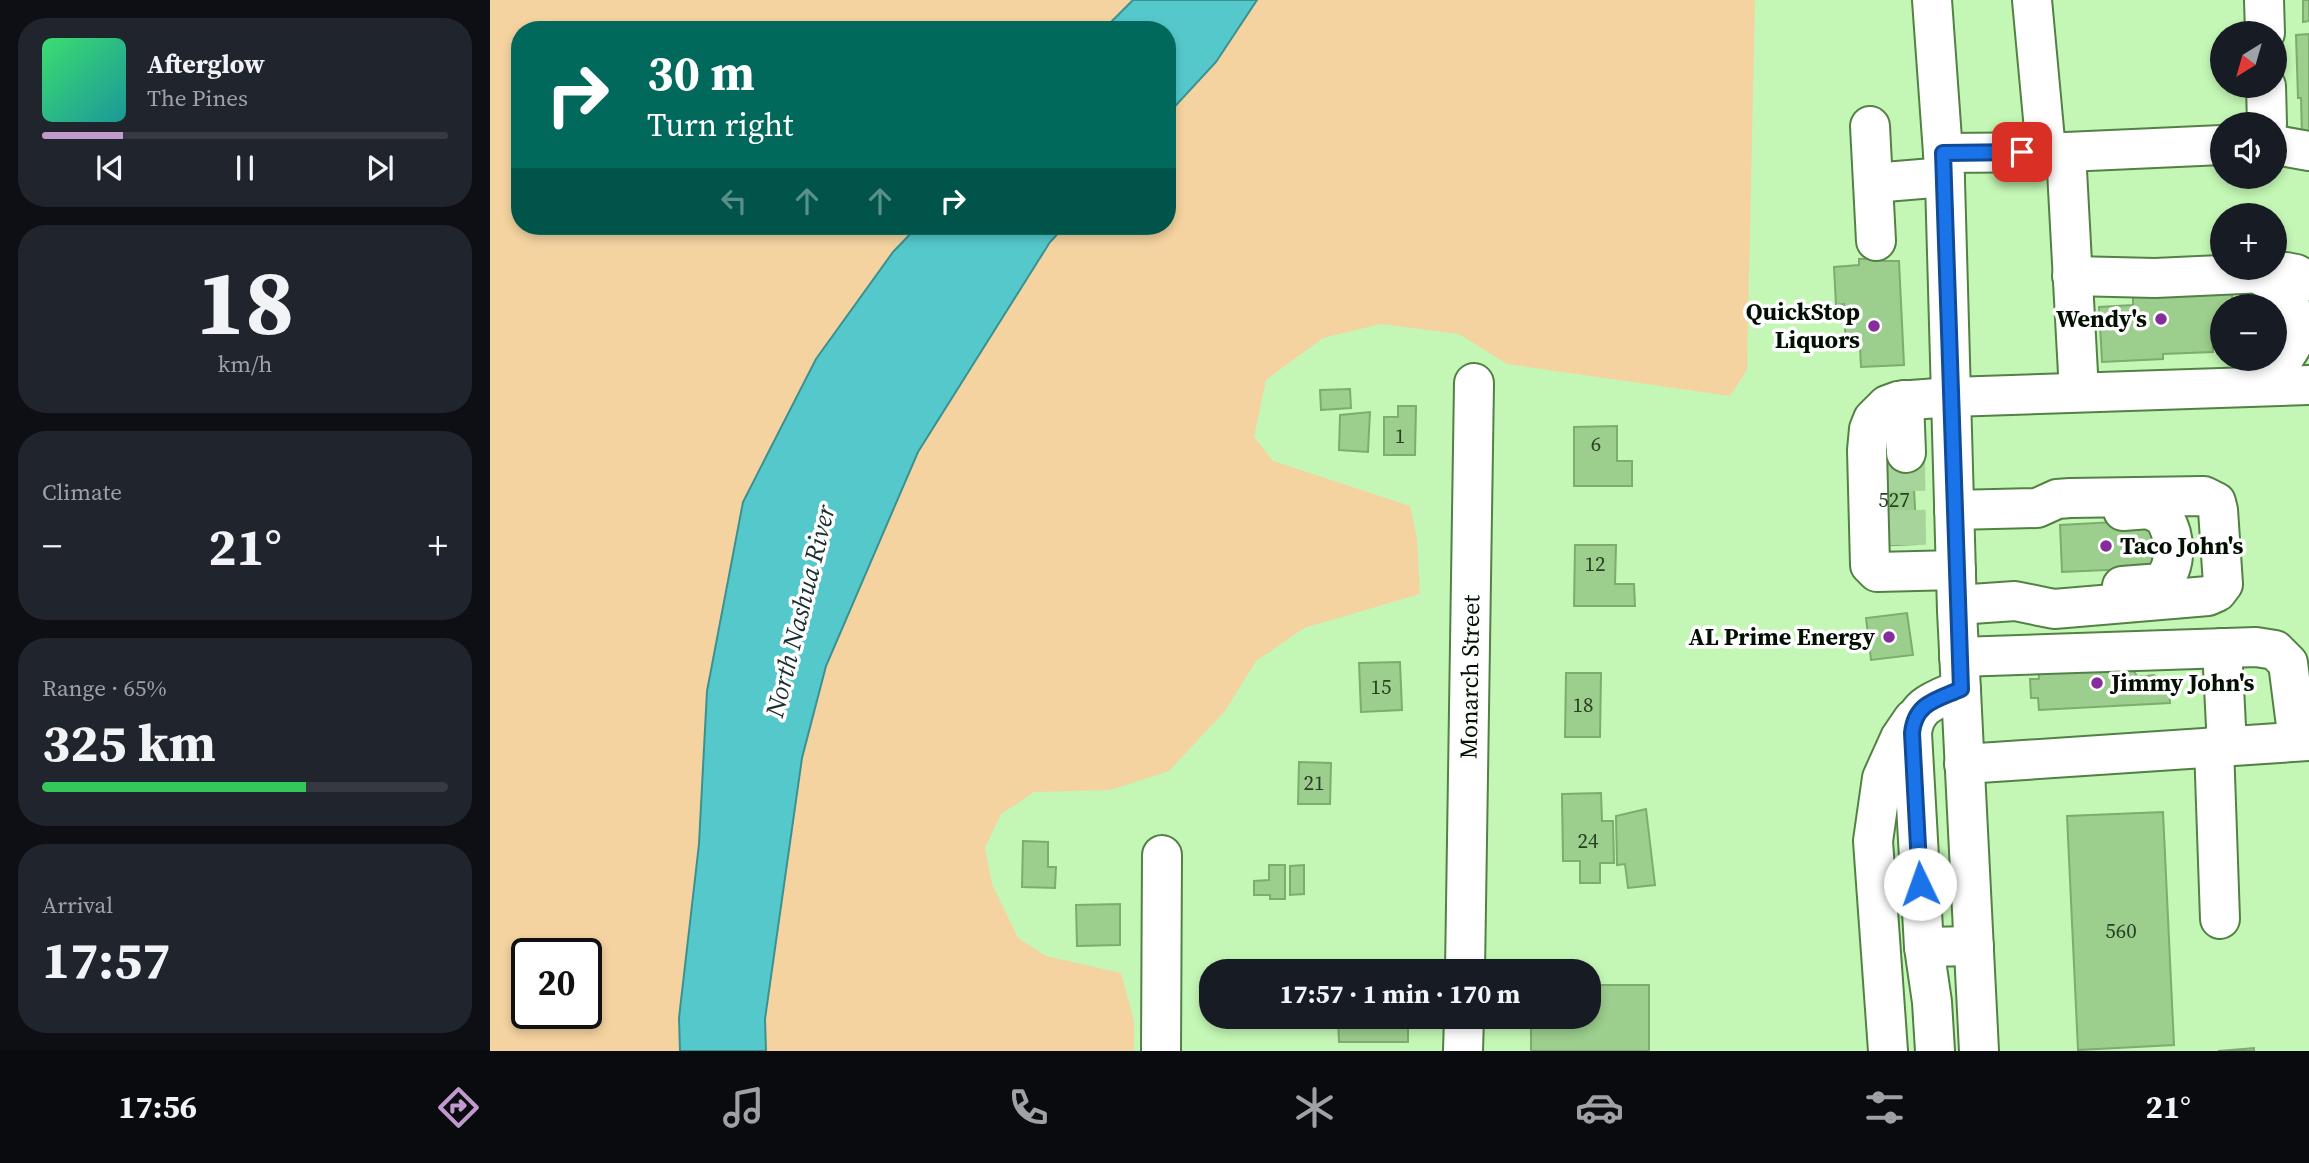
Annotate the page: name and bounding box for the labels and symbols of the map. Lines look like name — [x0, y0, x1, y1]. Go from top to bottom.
north arrow — [2210, 21, 2287, 98]
pin — [1992, 122, 2052, 182]
place label: QuickStop Liquors — [1746, 295, 1860, 356]
place label: Wendy's — [2056, 302, 2147, 335]
marker: Wendy's — [2153, 311, 2169, 327]
marker: QuickStop Liquors — [1866, 318, 1882, 334]
house number: 1 — [1395, 421, 1405, 450]
house number: 6 — [1591, 429, 1601, 458]
house number: 527 — [1878, 485, 1910, 514]
water label: North Nashua River — [756, 500, 844, 722]
place label: Taco John's — [2120, 529, 2243, 562]
marker: Taco John's — [2098, 538, 2114, 554]
house number: 12 — [1585, 549, 1606, 578]
street label: Monarch Street — [1452, 594, 1487, 759]
place label: AL Prime Energy — [1689, 620, 1875, 653]
marker: AL Prime Energy — [1881, 629, 1897, 645]
place label: Jimmy John's — [2109, 666, 2255, 699]
house number: 15 — [1371, 672, 1392, 701]
marker: Jimmy John's — [2089, 675, 2105, 691]
house number: 18 — [1573, 690, 1594, 719]
house number: 21 — [1304, 768, 1325, 797]
house number: 24 — [1578, 826, 1599, 855]
position arrow — [1883, 847, 1957, 921]
house number: 560 — [2105, 916, 2137, 945]
speed limit sign: 20 — [511, 938, 602, 1029]

